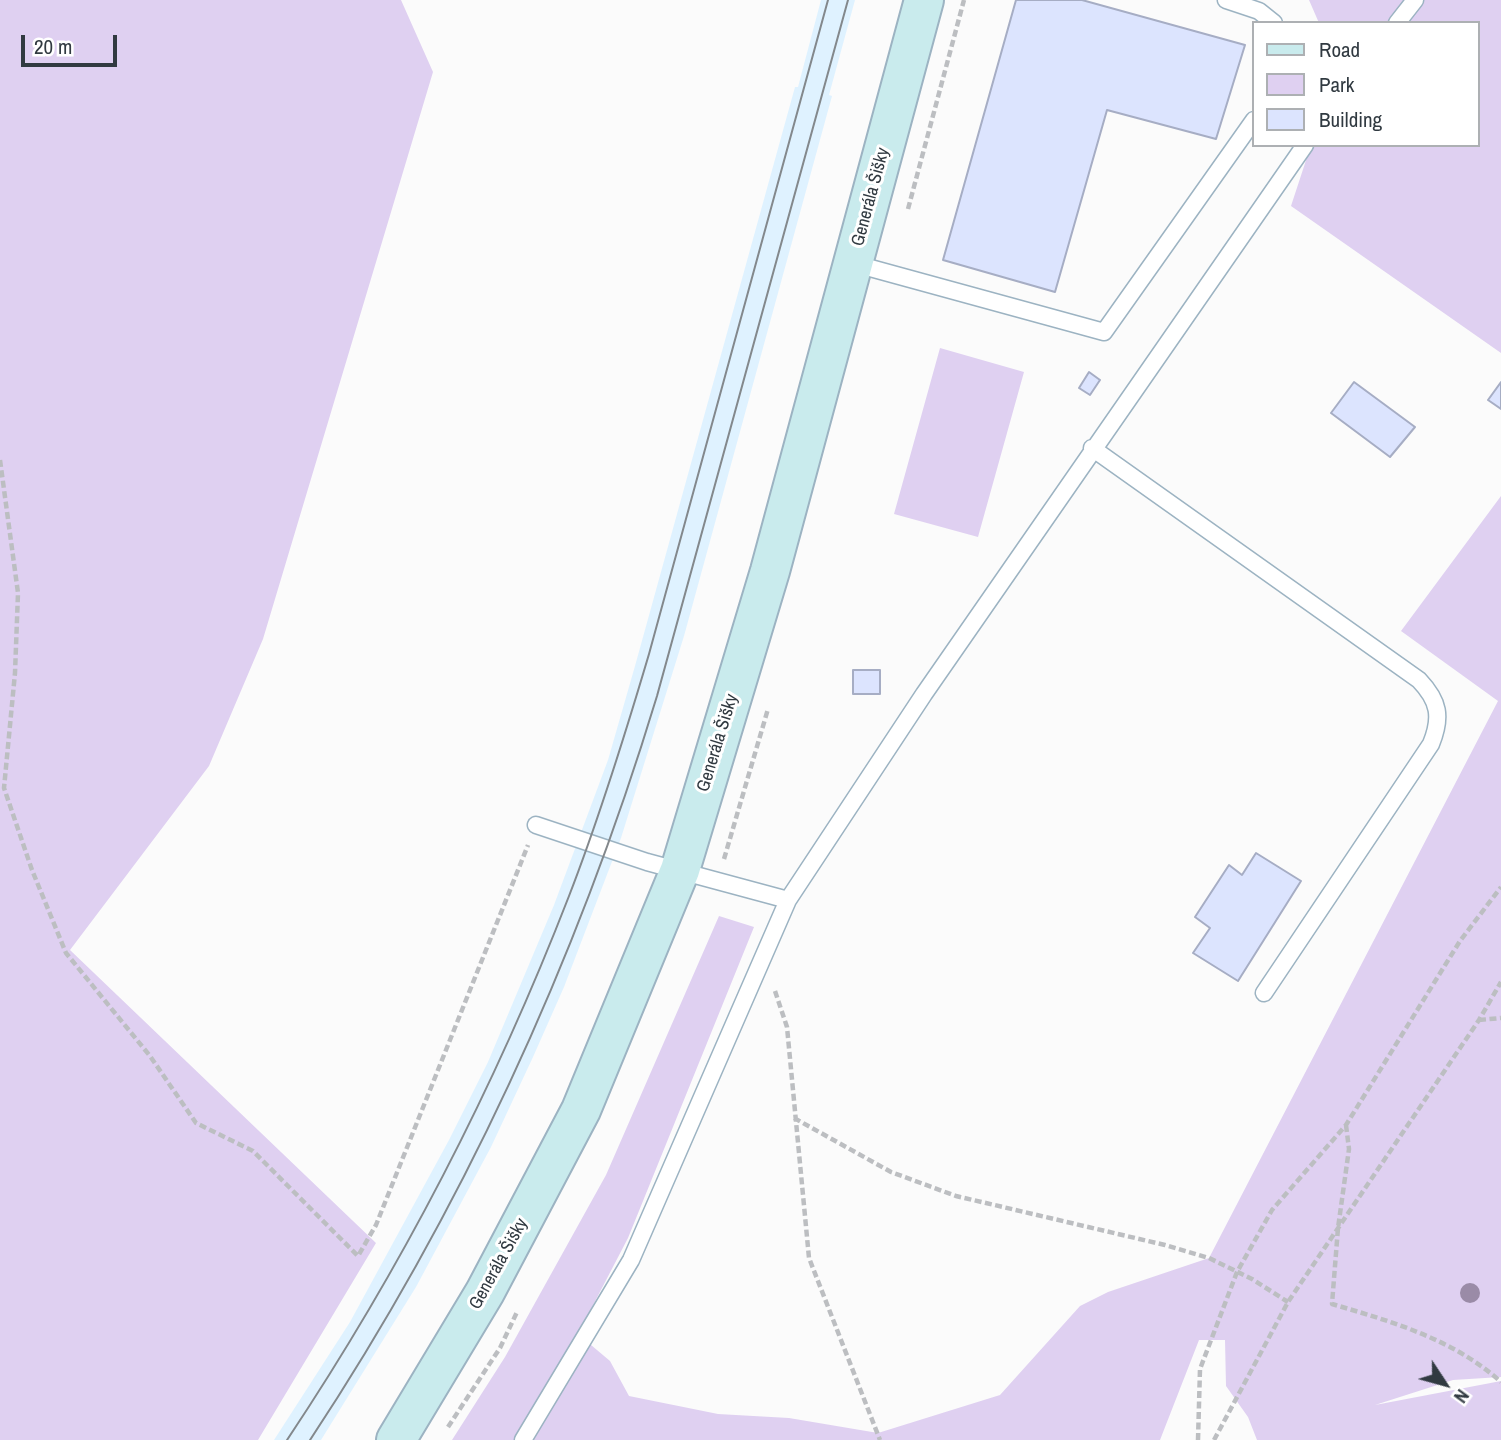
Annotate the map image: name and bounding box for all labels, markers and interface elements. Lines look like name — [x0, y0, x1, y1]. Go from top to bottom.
scale bar — [24, 21, 121, 65]
legend — [1252, 21, 1480, 147]
text: 20 m — [34, 32, 72, 61]
text: Road — [1319, 35, 1360, 64]
text: Park — [1319, 70, 1354, 99]
text: Building — [1319, 105, 1382, 134]
street label: Generála Šišky — [848, 145, 894, 249]
street label: Generála Šišky — [693, 692, 743, 794]
street label: Generála Šišky — [465, 1215, 533, 1313]
north arrow — [1410, 1349, 1480, 1419]
text: N — [1448, 1384, 1476, 1409]

